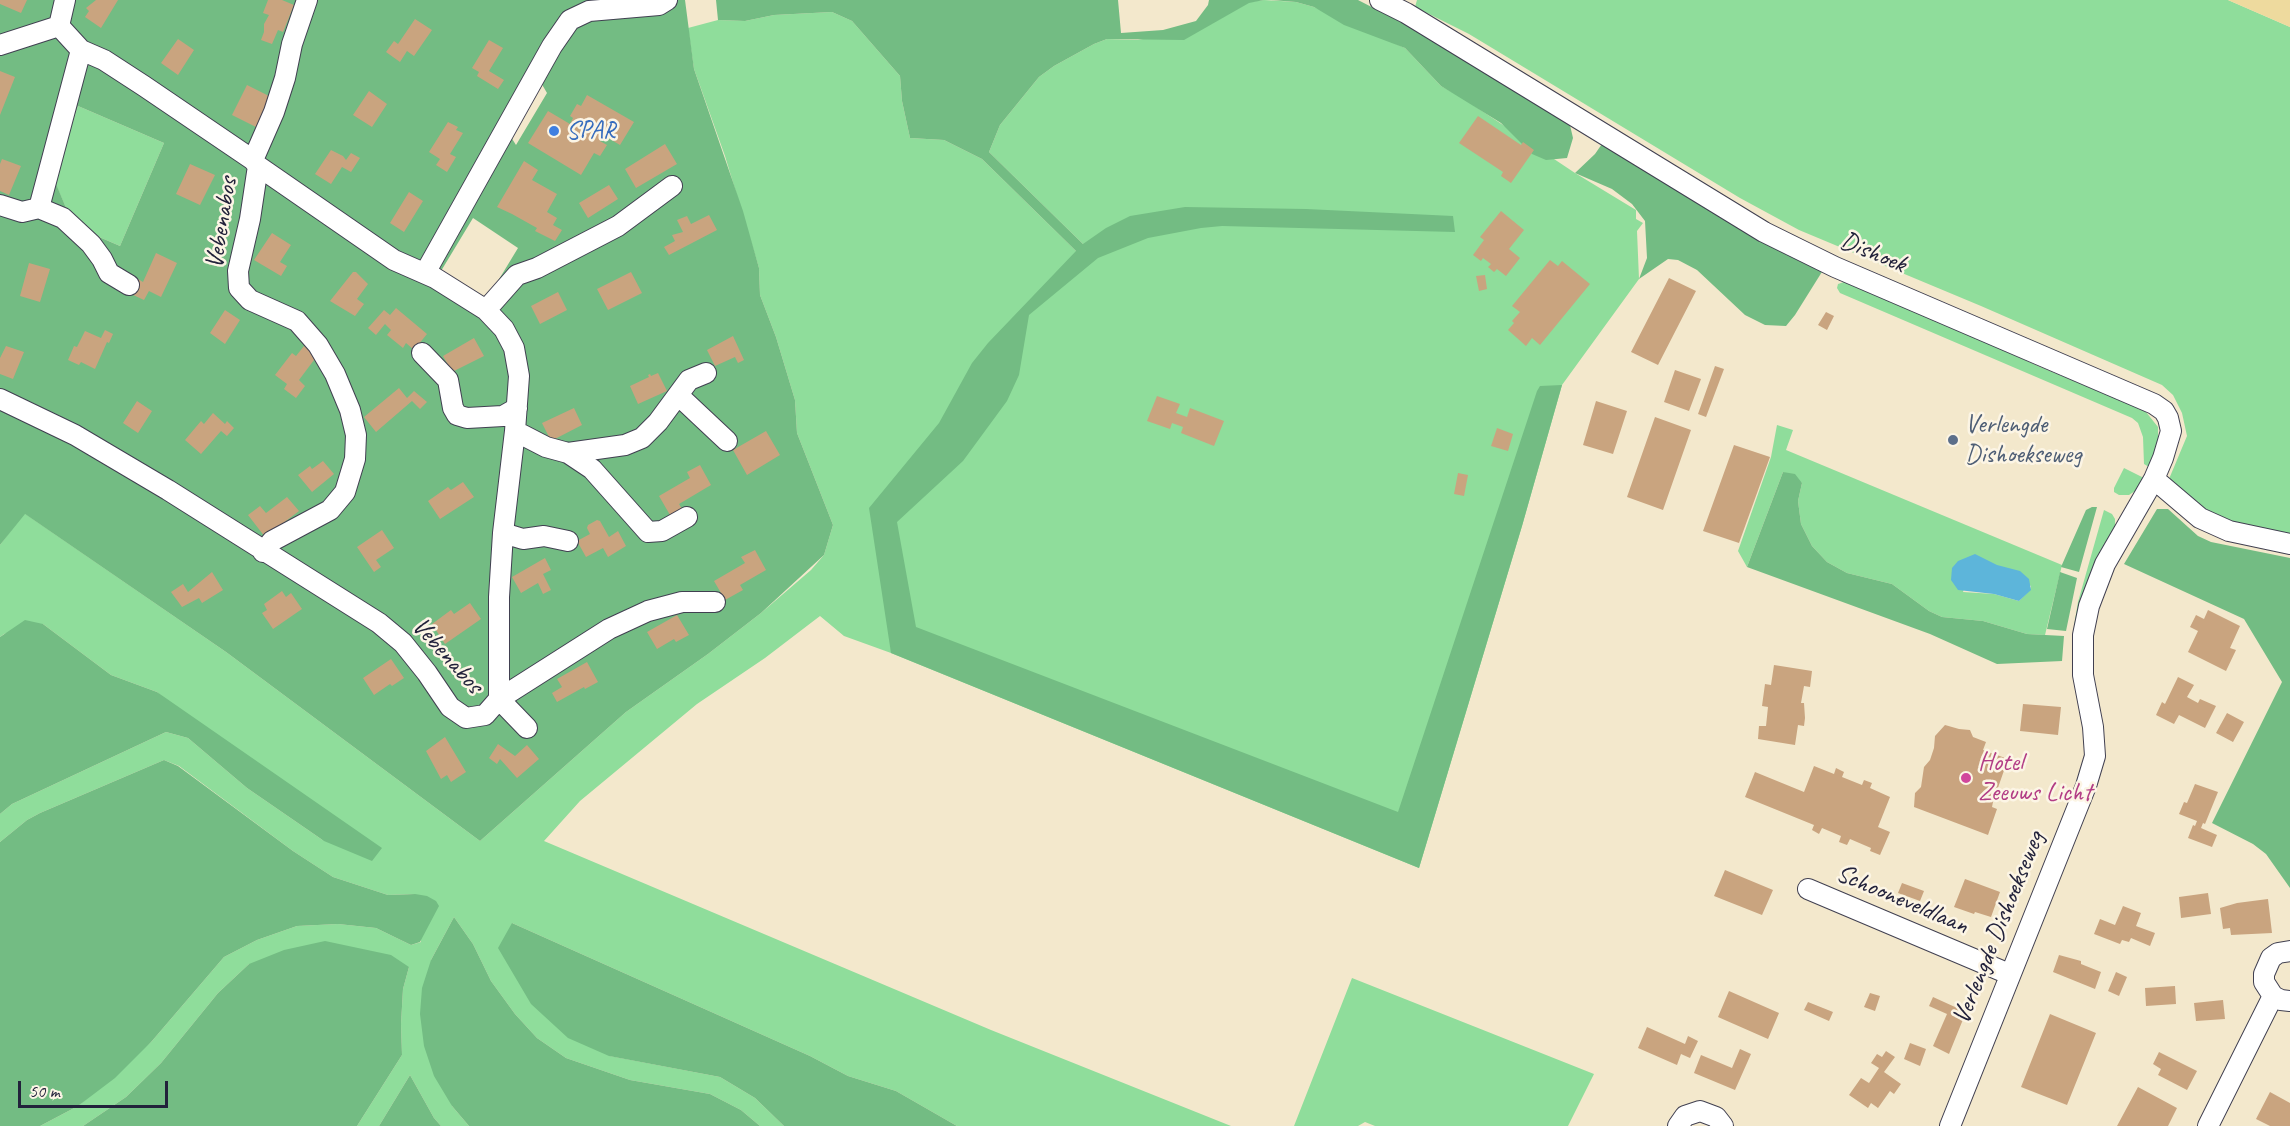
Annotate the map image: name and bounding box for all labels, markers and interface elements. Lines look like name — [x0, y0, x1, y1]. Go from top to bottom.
place label: SPAR — [566, 115, 616, 147]
marker: SPAR — [547, 124, 561, 138]
street label: Vebenabos — [199, 175, 245, 271]
street label: Dishoek — [1836, 225, 1910, 281]
place label: Verlengde Dishoekseweg — [1965, 409, 2082, 470]
marker: Verlengde Dishoekseweg — [1946, 433, 1960, 447]
street label: Vebenabos — [405, 611, 489, 701]
place label: Hotel Zeeuws Licht — [1978, 747, 2091, 808]
marker: Hotel Zeeuws Licht — [1959, 771, 1973, 785]
street label: Verlengde Dishoekseweg — [1946, 827, 2052, 1029]
street label: Schooneveldlaan — [1831, 858, 1973, 942]
scale bar — [21, 1069, 171, 1107]
text: 50 m — [29, 1080, 60, 1102]

